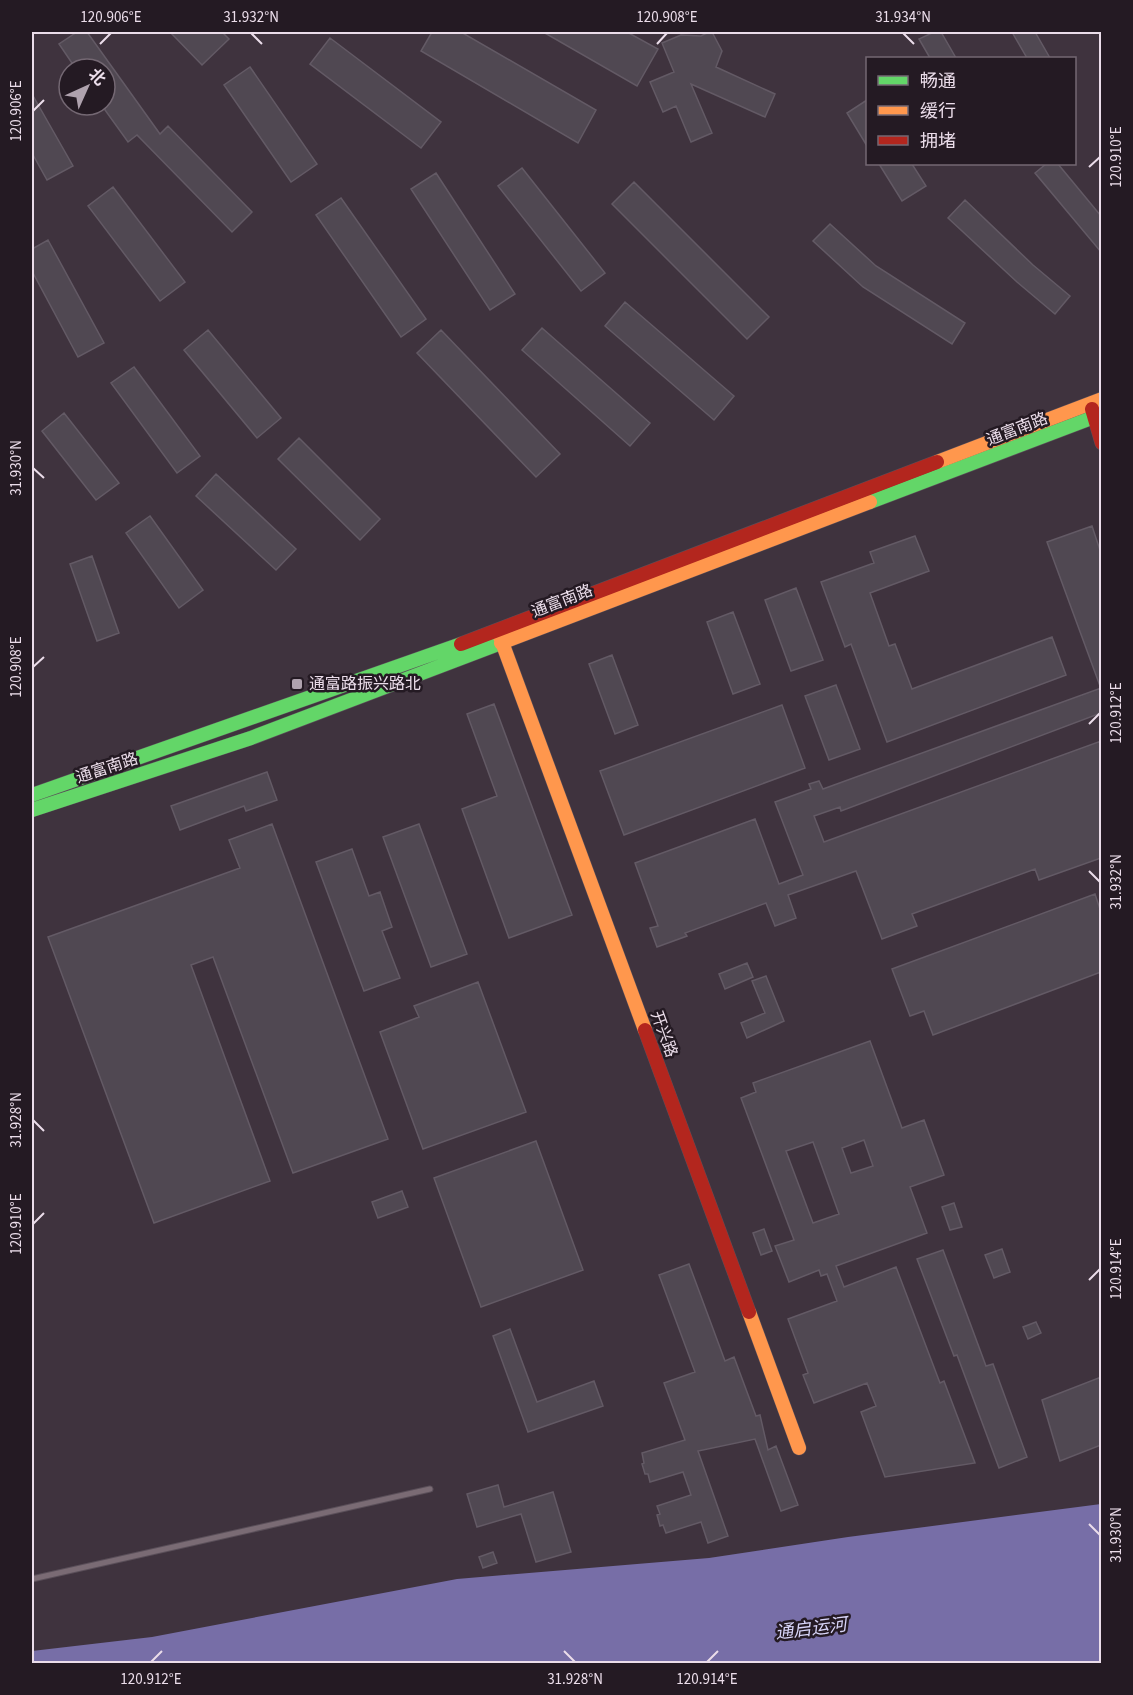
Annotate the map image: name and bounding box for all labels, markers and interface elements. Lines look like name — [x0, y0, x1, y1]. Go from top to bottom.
text: 120.906°E — [80, 7, 142, 28]
text: 31.932°N — [223, 7, 279, 28]
text: 120.908°E — [636, 7, 698, 28]
text: 31.934°N — [875, 7, 931, 28]
north arrow — [57, 57, 117, 117]
legend — [866, 57, 1076, 165]
text: 北 — [83, 64, 110, 91]
text: 畅通 — [920, 69, 956, 94]
text: 120.906°E — [6, 80, 27, 142]
text: 缓行 — [920, 99, 956, 124]
text: 120.910°E — [1106, 126, 1127, 188]
text: 拥堵 — [920, 129, 956, 154]
street label: 通富南路 — [983, 407, 1051, 451]
text: 31.930°N — [6, 440, 27, 496]
street label: 通富南路 — [528, 579, 596, 623]
text: 120.908°E — [6, 636, 27, 698]
place label: 通富路振兴路北 — [309, 673, 421, 695]
marker: 通富路振兴路北 — [290, 677, 304, 691]
text: 120.912°E — [1106, 682, 1127, 744]
street label: 通富南路 — [73, 748, 141, 788]
text: 31.932°N — [1106, 854, 1127, 910]
street label: 开兴路 — [645, 1008, 683, 1060]
text: 31.928°N — [6, 1092, 27, 1148]
text: 120.910°E — [6, 1193, 27, 1255]
text: 120.914°E — [1106, 1238, 1127, 1300]
text: 31.930°N — [1106, 1507, 1127, 1563]
water label: 通启运河 — [774, 1612, 851, 1646]
text: 120.912°E — [120, 1669, 182, 1690]
text: 31.928°N — [547, 1669, 603, 1690]
text: 120.914°E — [676, 1669, 738, 1690]

